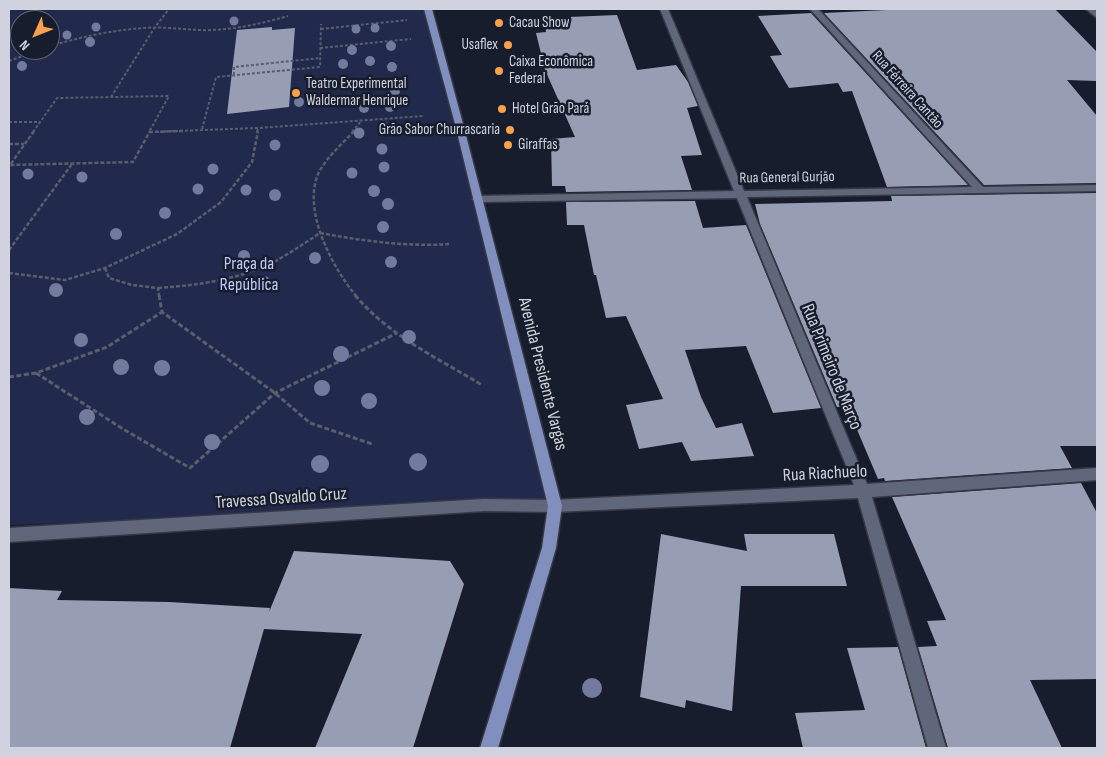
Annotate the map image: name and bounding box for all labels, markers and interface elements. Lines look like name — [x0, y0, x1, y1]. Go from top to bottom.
north arrow — [10, 10, 60, 60]
place label: Cacau Show — [509, 14, 569, 32]
marker: Cacau Show — [493, 17, 505, 29]
text: N — [16, 36, 33, 54]
place label: Usaflex — [461, 36, 498, 54]
marker: Usaflex — [502, 39, 514, 51]
street label: Rua Férreira Cantão — [867, 48, 947, 132]
place label: Caixa Econômica Federal — [509, 53, 593, 88]
marker: Caixa Econômica Federal — [493, 65, 505, 77]
place label: Teatro Experimental Waldermar Henrique — [306, 75, 408, 110]
marker: Teatro Experimental Waldermar Henrique — [290, 87, 302, 99]
place label: Hotel Grão Pará — [512, 100, 589, 118]
marker: Hotel Grão Pará — [496, 103, 508, 115]
place label: Grão Sabor Churrascaria — [379, 121, 500, 139]
marker: Grão Sabor Churrascaria — [504, 124, 516, 136]
place label: Giraffas — [518, 136, 558, 154]
marker: Giraffas — [502, 139, 514, 151]
street label: Rua General Gurjão — [739, 168, 835, 188]
park label: Praça da República — [220, 253, 278, 296]
street label: Avenida Presidente Vargas — [513, 295, 571, 453]
street label: Rua Primeiro de Março — [796, 301, 866, 433]
street label: Rua Riachuelo — [782, 461, 868, 487]
street label: Travessa Osvaldo Cruz — [214, 484, 348, 514]

